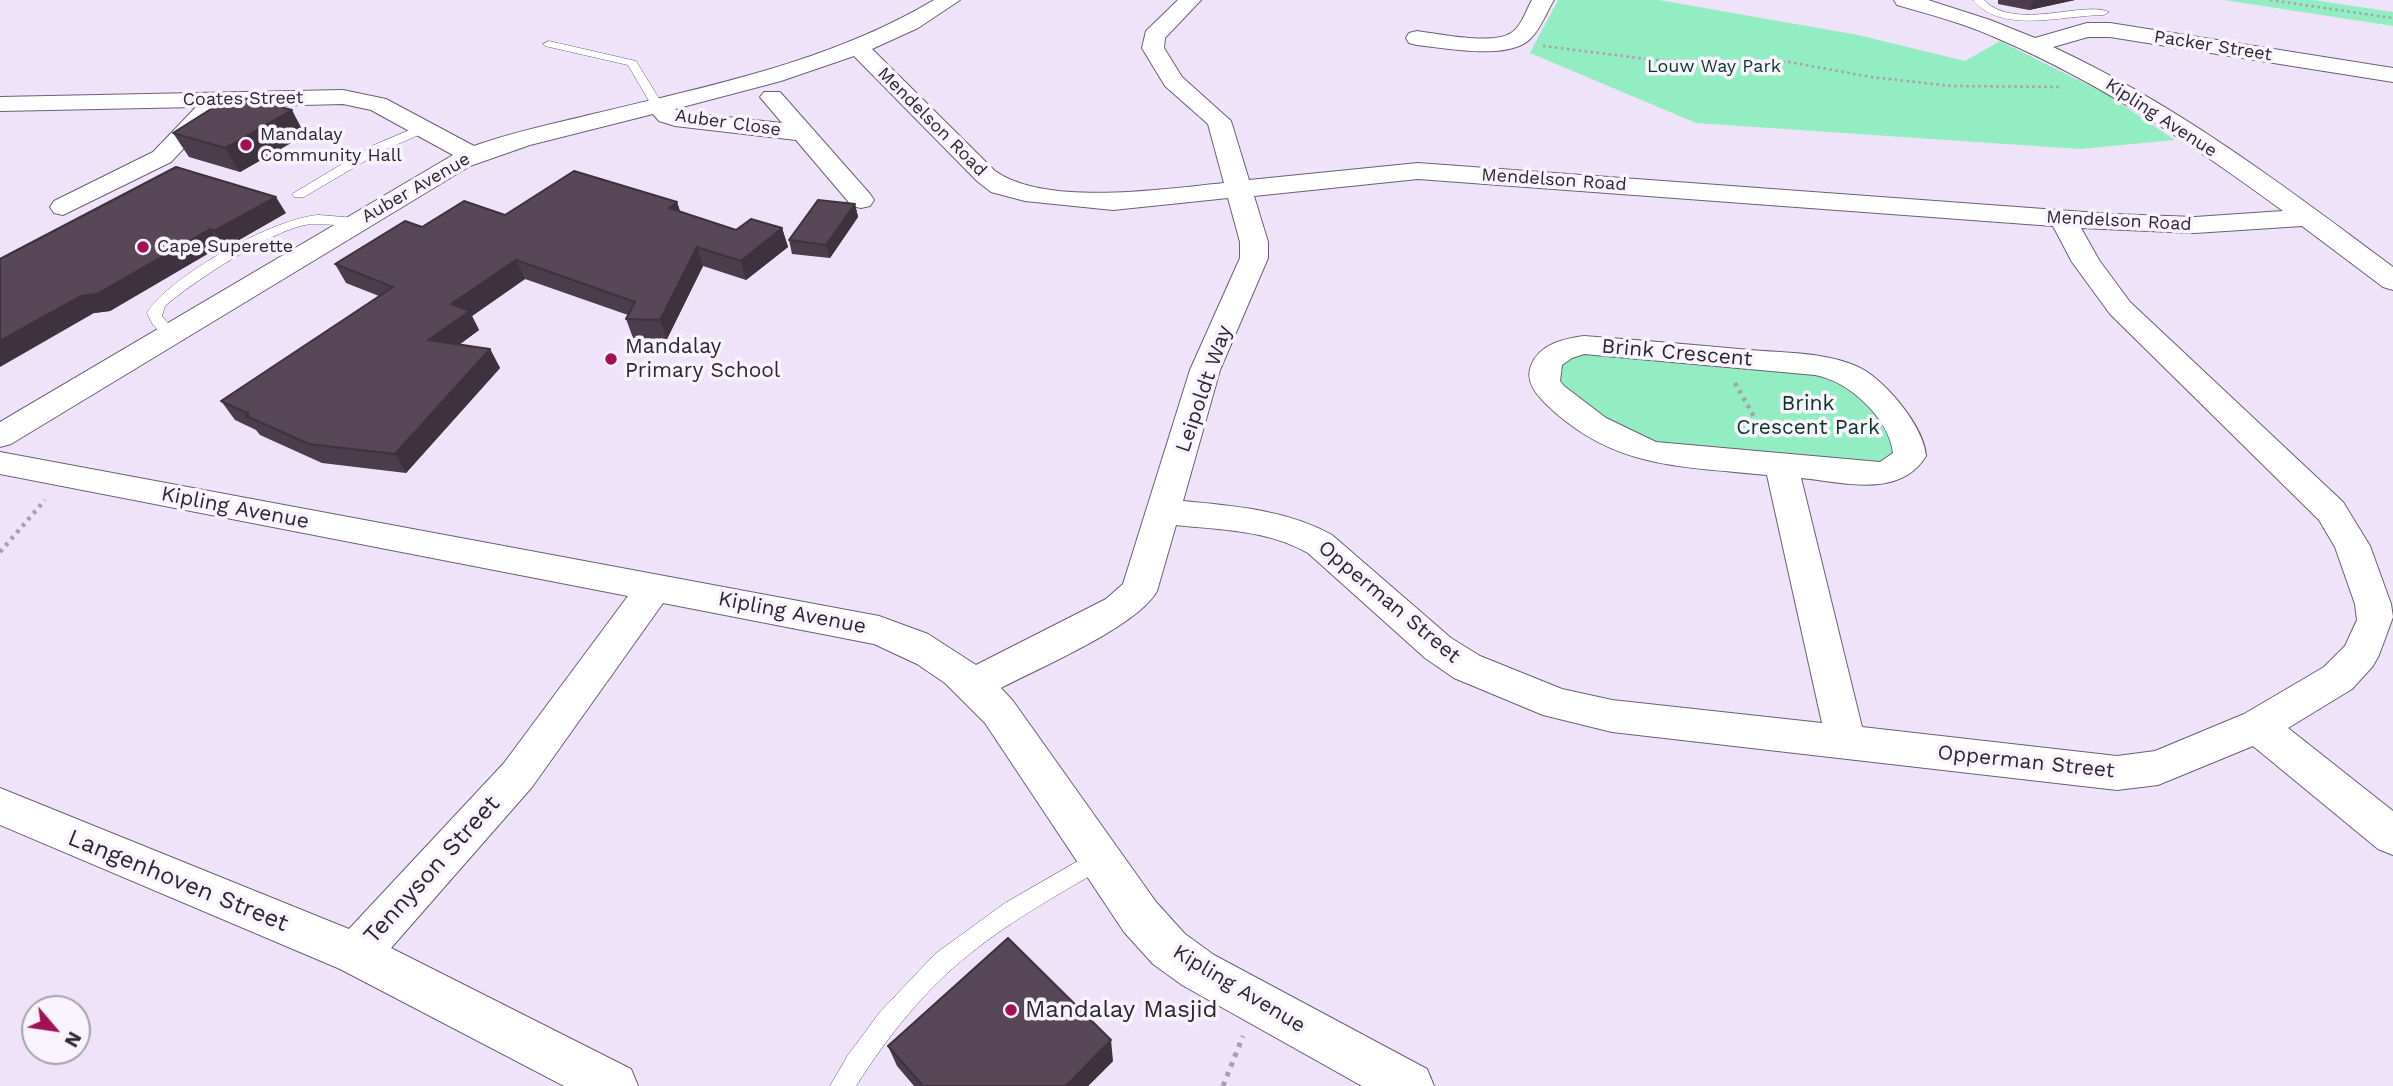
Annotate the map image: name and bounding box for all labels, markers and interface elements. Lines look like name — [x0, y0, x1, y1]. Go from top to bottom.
street label: Packer Street — [2152, 26, 2274, 66]
park label: Louw Way Park — [1647, 56, 1781, 78]
street label: Mendelson Road — [873, 63, 991, 181]
street label: Kipling Avenue — [2101, 74, 2221, 162]
street label: Coates Street — [182, 87, 304, 111]
street label: Auber Close — [674, 105, 782, 141]
place label: Mandalay Community Hall — [260, 124, 402, 166]
marker: Mandalay Community Hall — [238, 137, 254, 153]
street label: Auber Avenue — [358, 148, 474, 228]
street label: Mendelson Road — [1481, 164, 1627, 196]
street label: Mendelson Road — [2046, 206, 2192, 236]
place label: Cape Superette — [157, 236, 293, 258]
marker: Cape Superette — [135, 239, 151, 255]
street label: Leipoldt Way — [1170, 322, 1238, 456]
place label: Mandalay Primary School — [625, 334, 780, 384]
street label: Brink Crescent — [1601, 334, 1753, 372]
marker: Mandalay Primary School — [603, 351, 619, 367]
park label: Brink Crescent Park — [1736, 391, 1880, 441]
street label: Kipling Avenue — [159, 481, 311, 535]
street label: Opperman Street — [1313, 535, 1465, 669]
street label: Kipling Avenue — [716, 586, 868, 640]
street label: Opperman Street — [1936, 740, 2116, 784]
street label: Tennyson Street — [358, 790, 506, 950]
street label: Langenhoven Street — [64, 824, 292, 938]
street label: Kipling Avenue — [1168, 940, 1310, 1038]
north arrow — [21, 995, 91, 1065]
place label: Mandalay Masjid — [1025, 996, 1218, 1024]
marker: Mandalay Masjid — [1003, 1002, 1019, 1018]
text: N — [60, 1028, 87, 1051]

